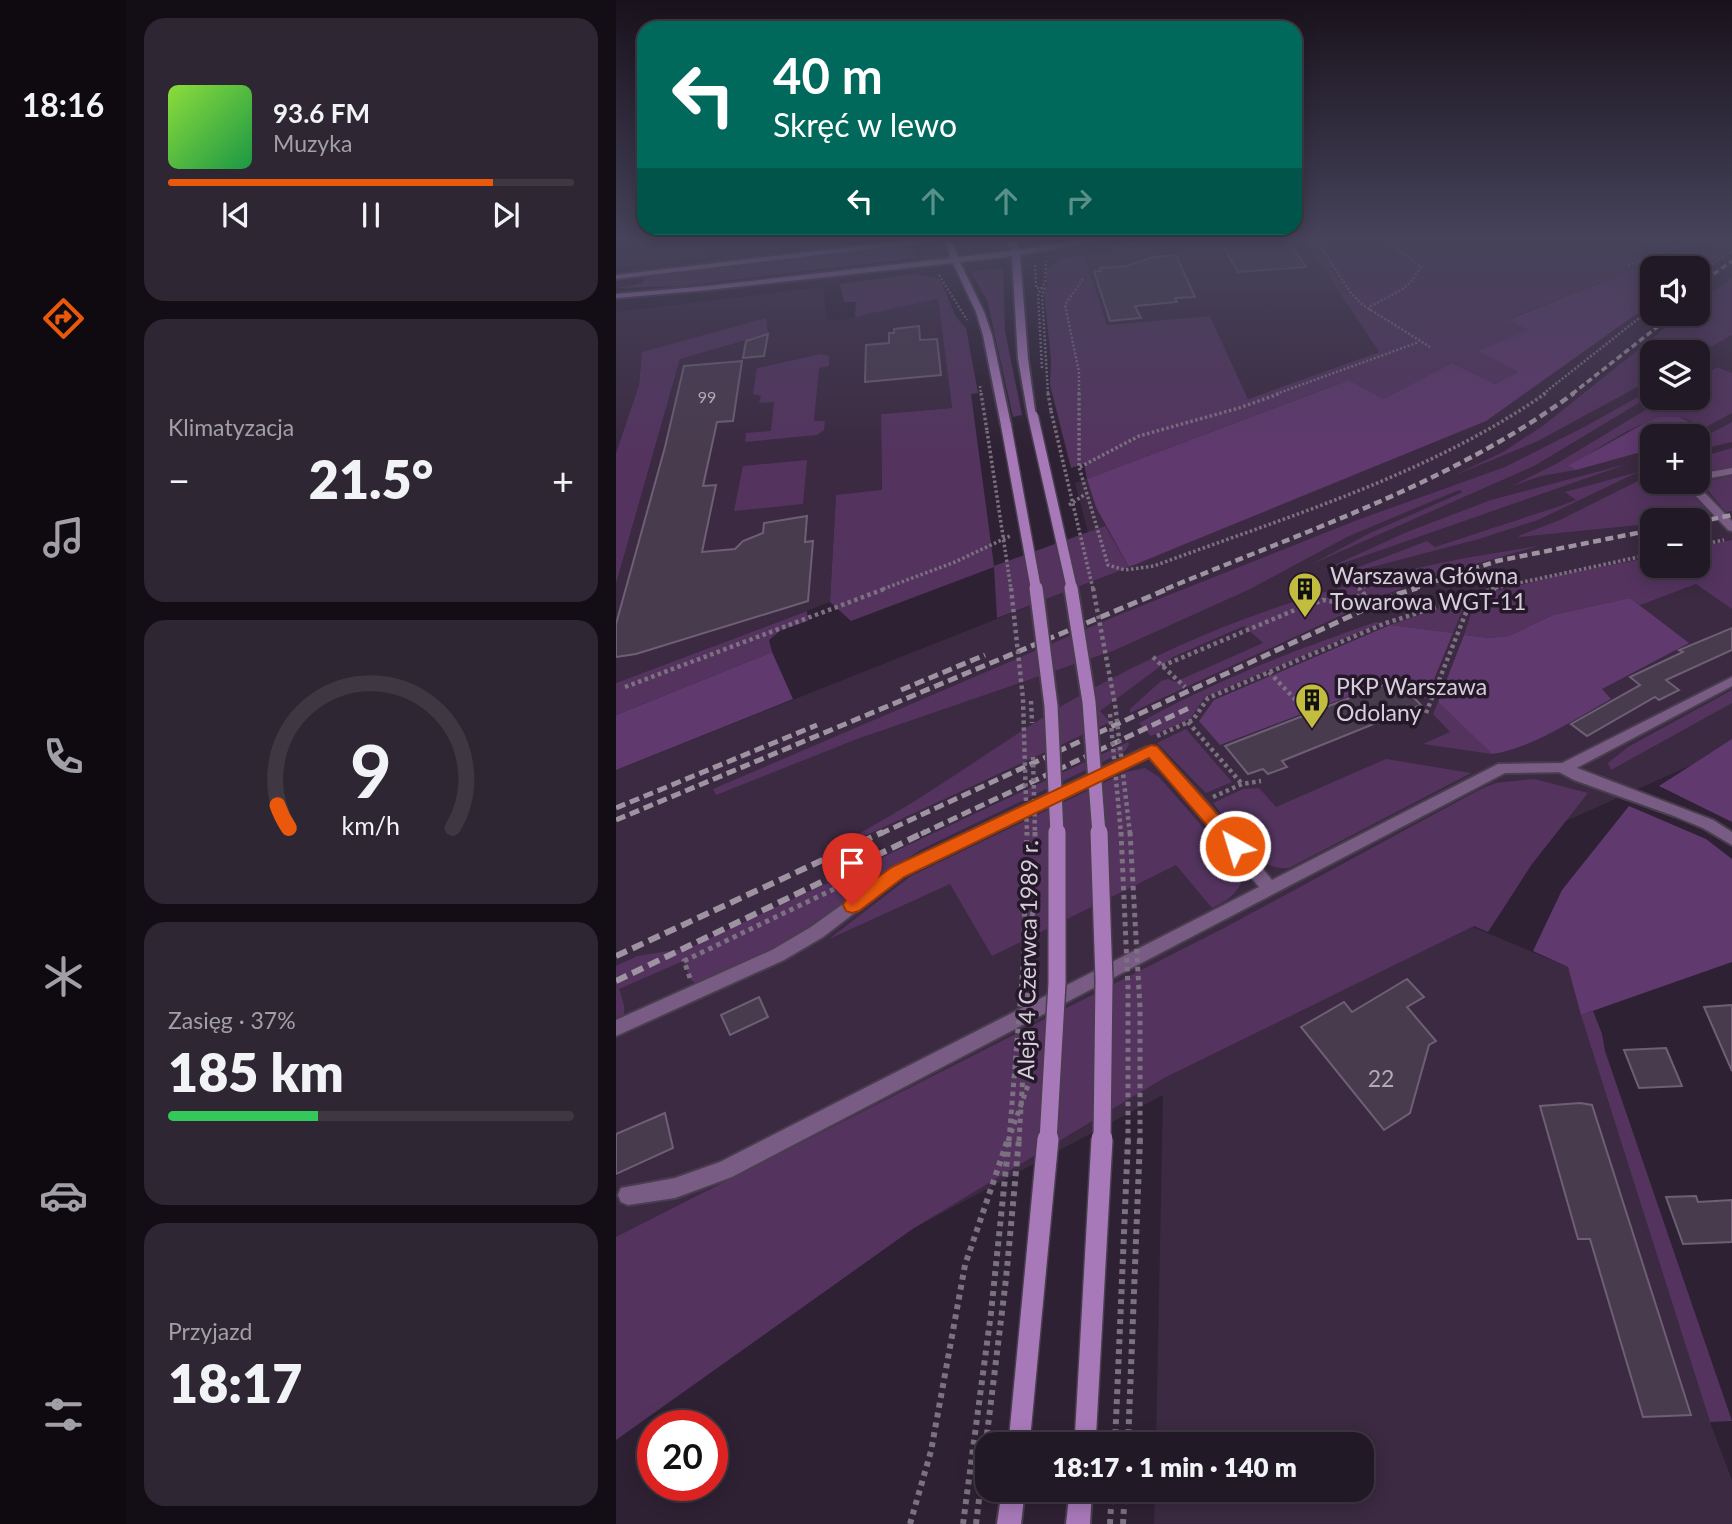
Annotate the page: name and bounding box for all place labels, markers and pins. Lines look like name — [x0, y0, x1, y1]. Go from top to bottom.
place label: Warszawa Główna Towarowa WGT-11 — [1330, 561, 1526, 615]
building icon: Warszawa Główna Towarowa WGT-11 — [1286, 570, 1324, 619]
place label: PKP Warszawa Odolany — [1336, 672, 1487, 726]
building icon: PKP Warszawa Odolany — [1293, 681, 1331, 730]
pin — [822, 833, 882, 905]

